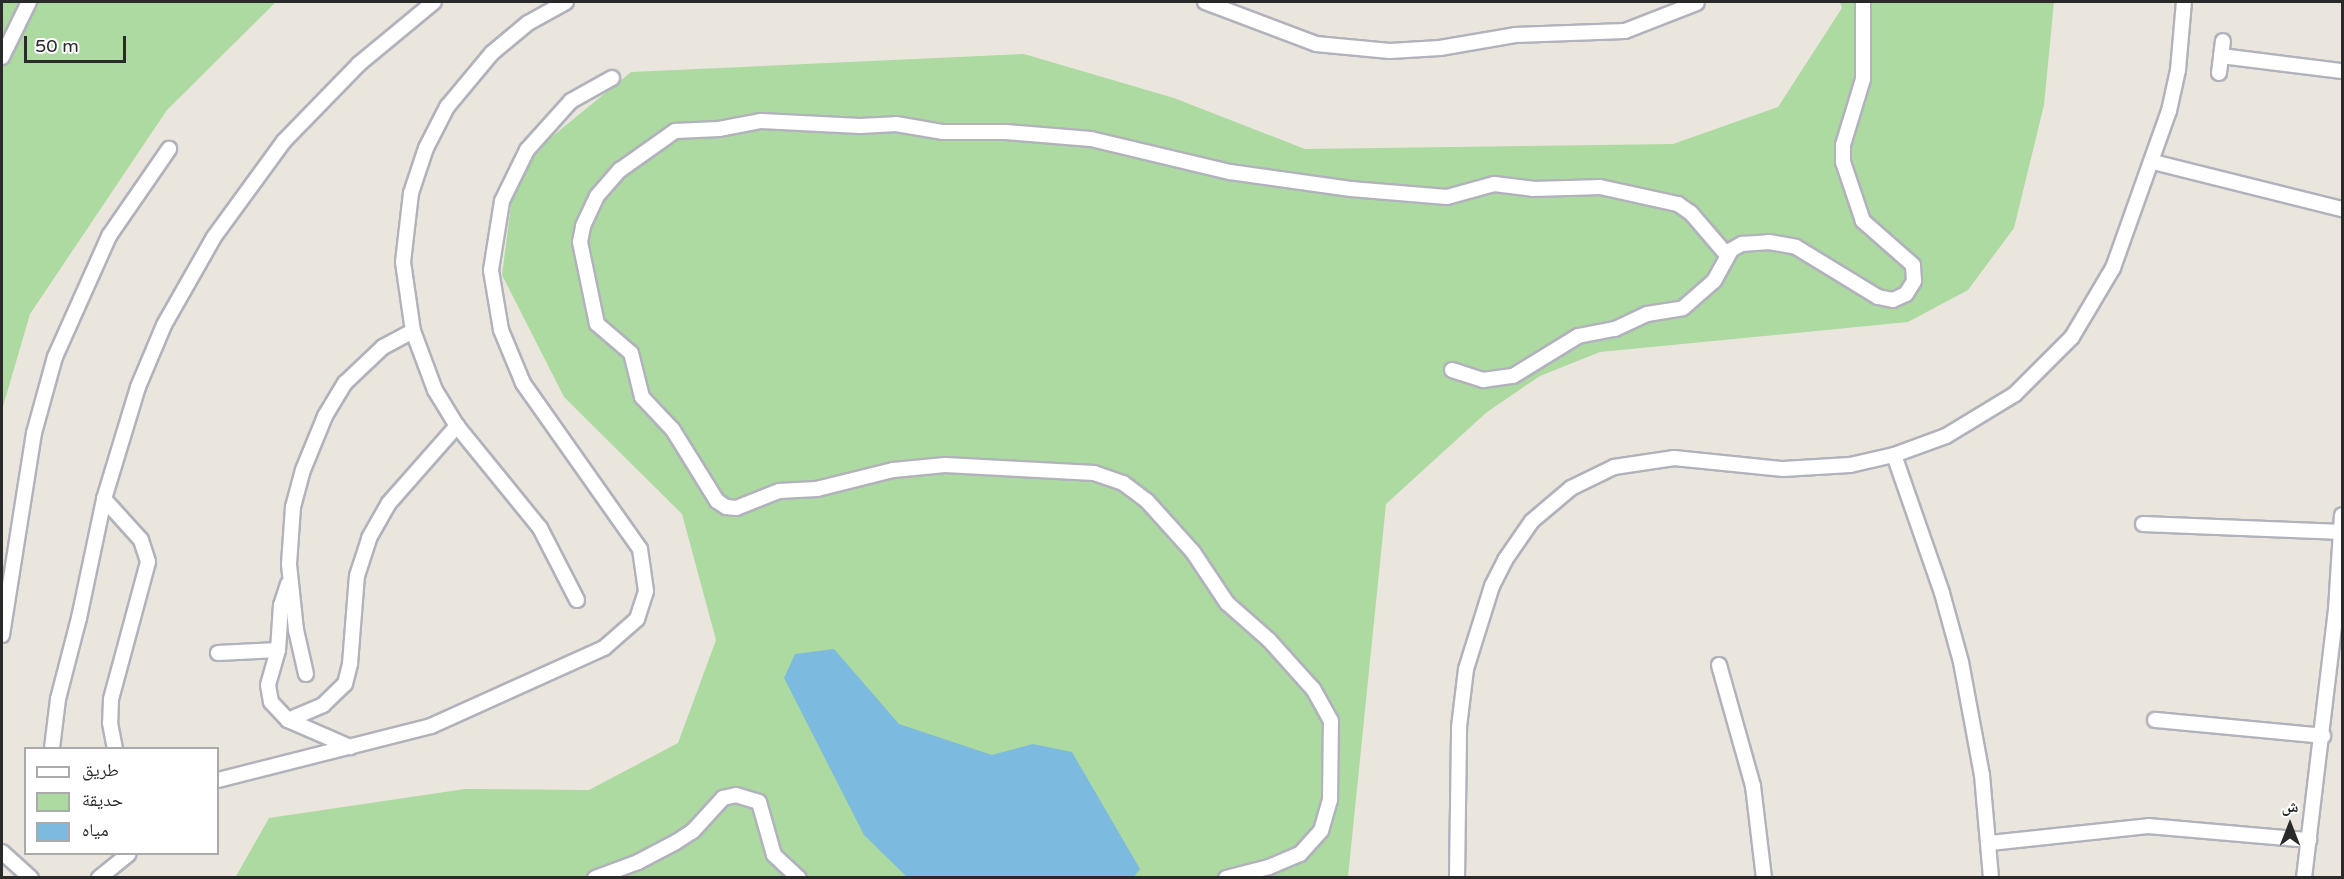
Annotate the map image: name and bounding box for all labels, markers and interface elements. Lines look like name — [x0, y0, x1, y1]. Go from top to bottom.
scale bar — [27, 24, 129, 62]
text: 50 m — [35, 35, 79, 57]
legend — [24, 747, 219, 855]
text: طريق — [82, 759, 119, 781]
text: حديقة — [82, 789, 123, 811]
north arrow — [2260, 795, 2320, 855]
text: ش — [2282, 797, 2298, 817]
text: مياه — [82, 819, 109, 841]

